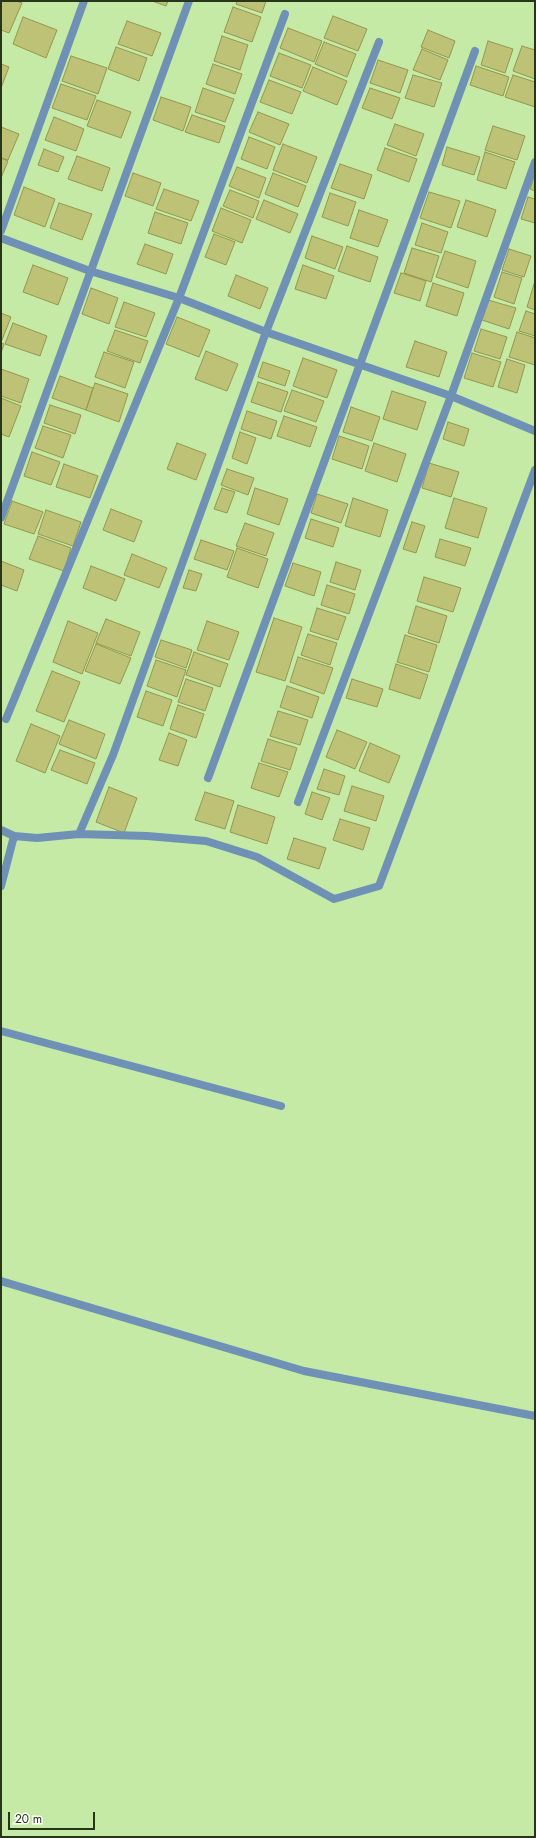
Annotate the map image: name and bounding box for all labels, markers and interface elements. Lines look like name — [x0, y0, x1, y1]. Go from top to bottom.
scale bar — [10, 1804, 97, 1830]
text: 20 m — [15, 1810, 42, 1828]

